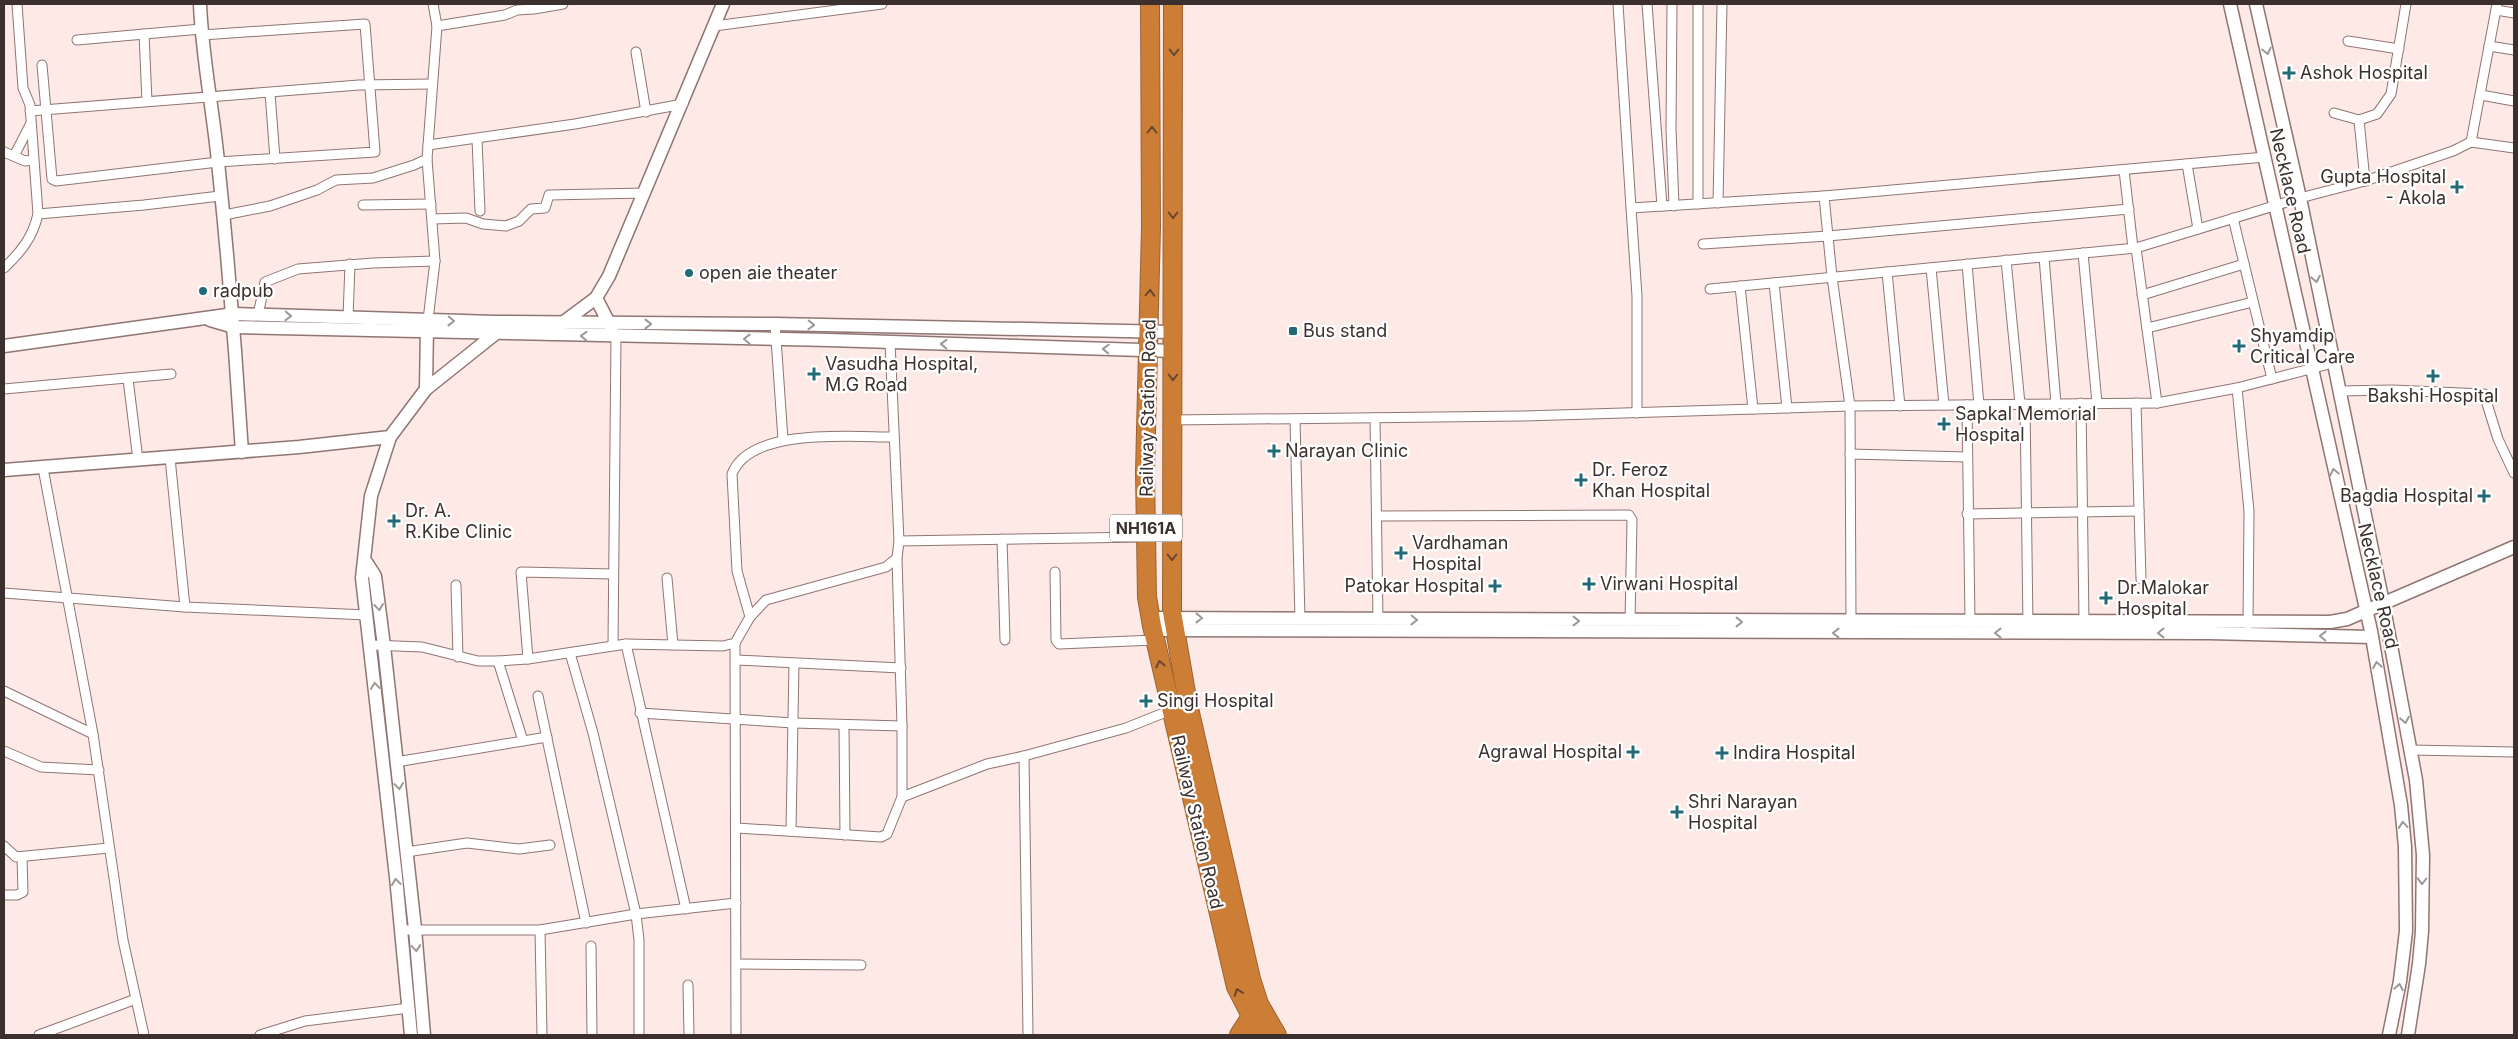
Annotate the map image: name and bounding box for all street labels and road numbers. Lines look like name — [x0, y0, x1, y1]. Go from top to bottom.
street label: Necklace Road — [2266, 126, 2315, 256]
street label: Railway Station Road — [1135, 319, 1160, 497]
road number: NH161A — [1110, 514, 1182, 542]
street label: Necklace Road — [2354, 521, 2403, 651]
street label: Railway Station Road — [1167, 733, 1228, 911]

